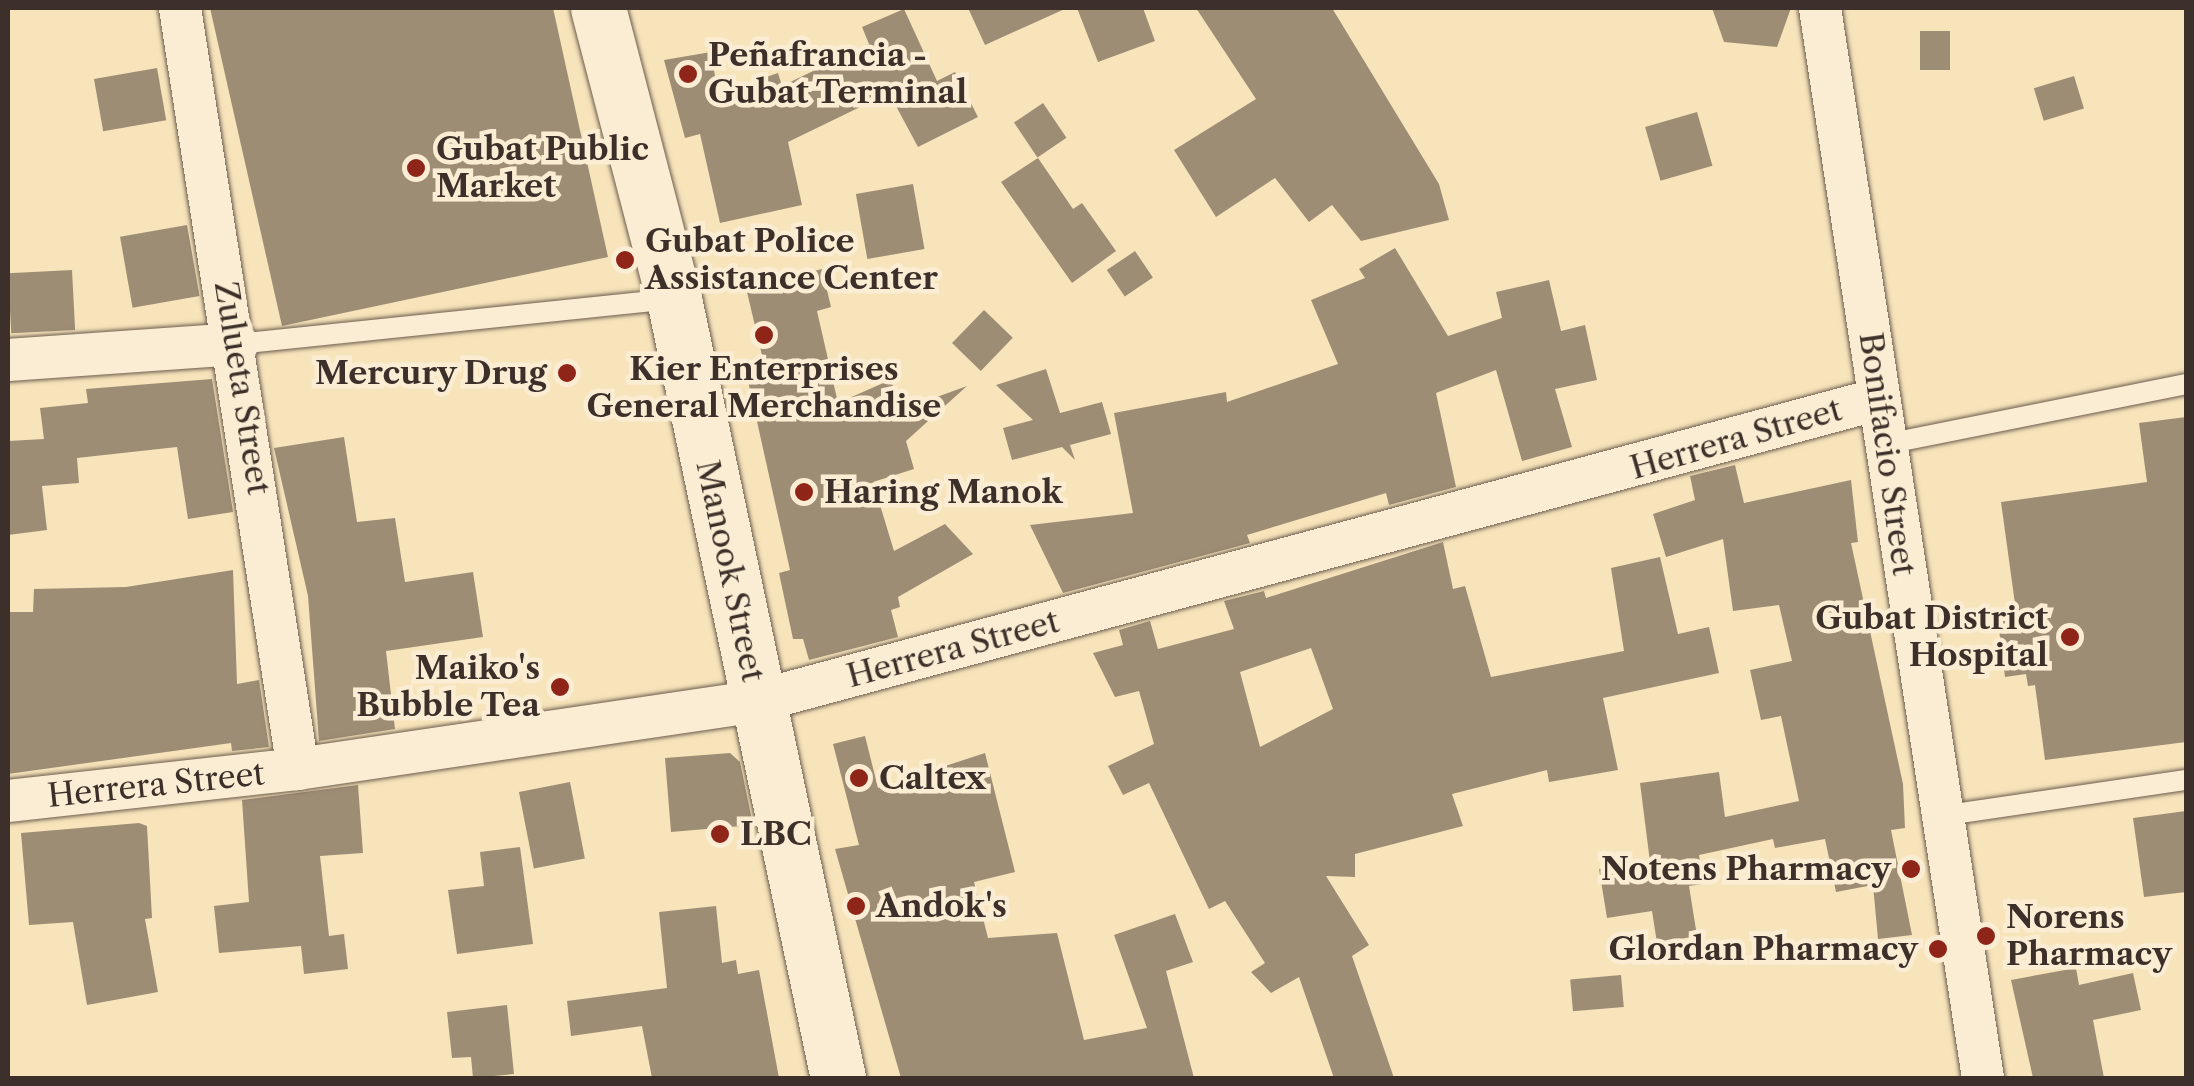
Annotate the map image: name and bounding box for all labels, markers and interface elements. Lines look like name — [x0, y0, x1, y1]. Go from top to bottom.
place label: Peñafrancia - Gubat Terminal — [708, 37, 968, 112]
marker: Peñafrancia - Gubat Terminal — [677, 63, 699, 85]
place label: Gubat Public Market — [436, 131, 649, 206]
marker: Gubat Public Market — [405, 157, 427, 179]
place label: Gubat Police Assistance Center — [645, 223, 938, 298]
marker: Gubat Police Assistance Center — [614, 249, 636, 271]
street label: Zulueta Street — [206, 279, 278, 497]
marker: Kier Enterprises General Merchandise — [753, 324, 775, 346]
street label: Bonifacio Street — [1851, 330, 1923, 578]
place label: Kier Enterprises General Merchandise — [587, 351, 941, 426]
place label: Mercury Drug — [314, 354, 547, 392]
marker: Mercury Drug — [556, 362, 578, 384]
street label: Herrera Street — [1626, 390, 1846, 488]
street label: Manook Street — [688, 457, 772, 685]
place label: Haring Manok — [824, 473, 1063, 511]
marker: Haring Manok — [793, 481, 815, 503]
place label: Gubat District Hospital — [1815, 600, 2048, 675]
street label: Herrera Street — [843, 602, 1063, 696]
marker: Gubat District Hospital — [2057, 624, 2083, 650]
place label: Maiko's Bubble Tea — [355, 650, 540, 725]
marker: Maiko's Bubble Tea — [549, 676, 571, 698]
street label: Herrera Street — [45, 754, 267, 816]
place label: Caltex — [879, 759, 986, 797]
marker: Caltex — [848, 767, 870, 789]
place label: LBC — [740, 815, 812, 853]
marker: LBC — [709, 823, 731, 845]
place label: Notens Pharmacy — [1601, 850, 1891, 888]
marker: Notens Pharmacy — [1900, 858, 1922, 880]
place label: Andok's — [876, 887, 1007, 925]
marker: Andok's — [845, 895, 867, 917]
place label: Norens Pharmacy — [2006, 899, 2172, 974]
marker: Norens Pharmacy — [1975, 925, 1997, 947]
place label: Glordan Pharmacy — [1608, 930, 1918, 968]
marker: Glordan Pharmacy — [1927, 938, 1949, 960]

